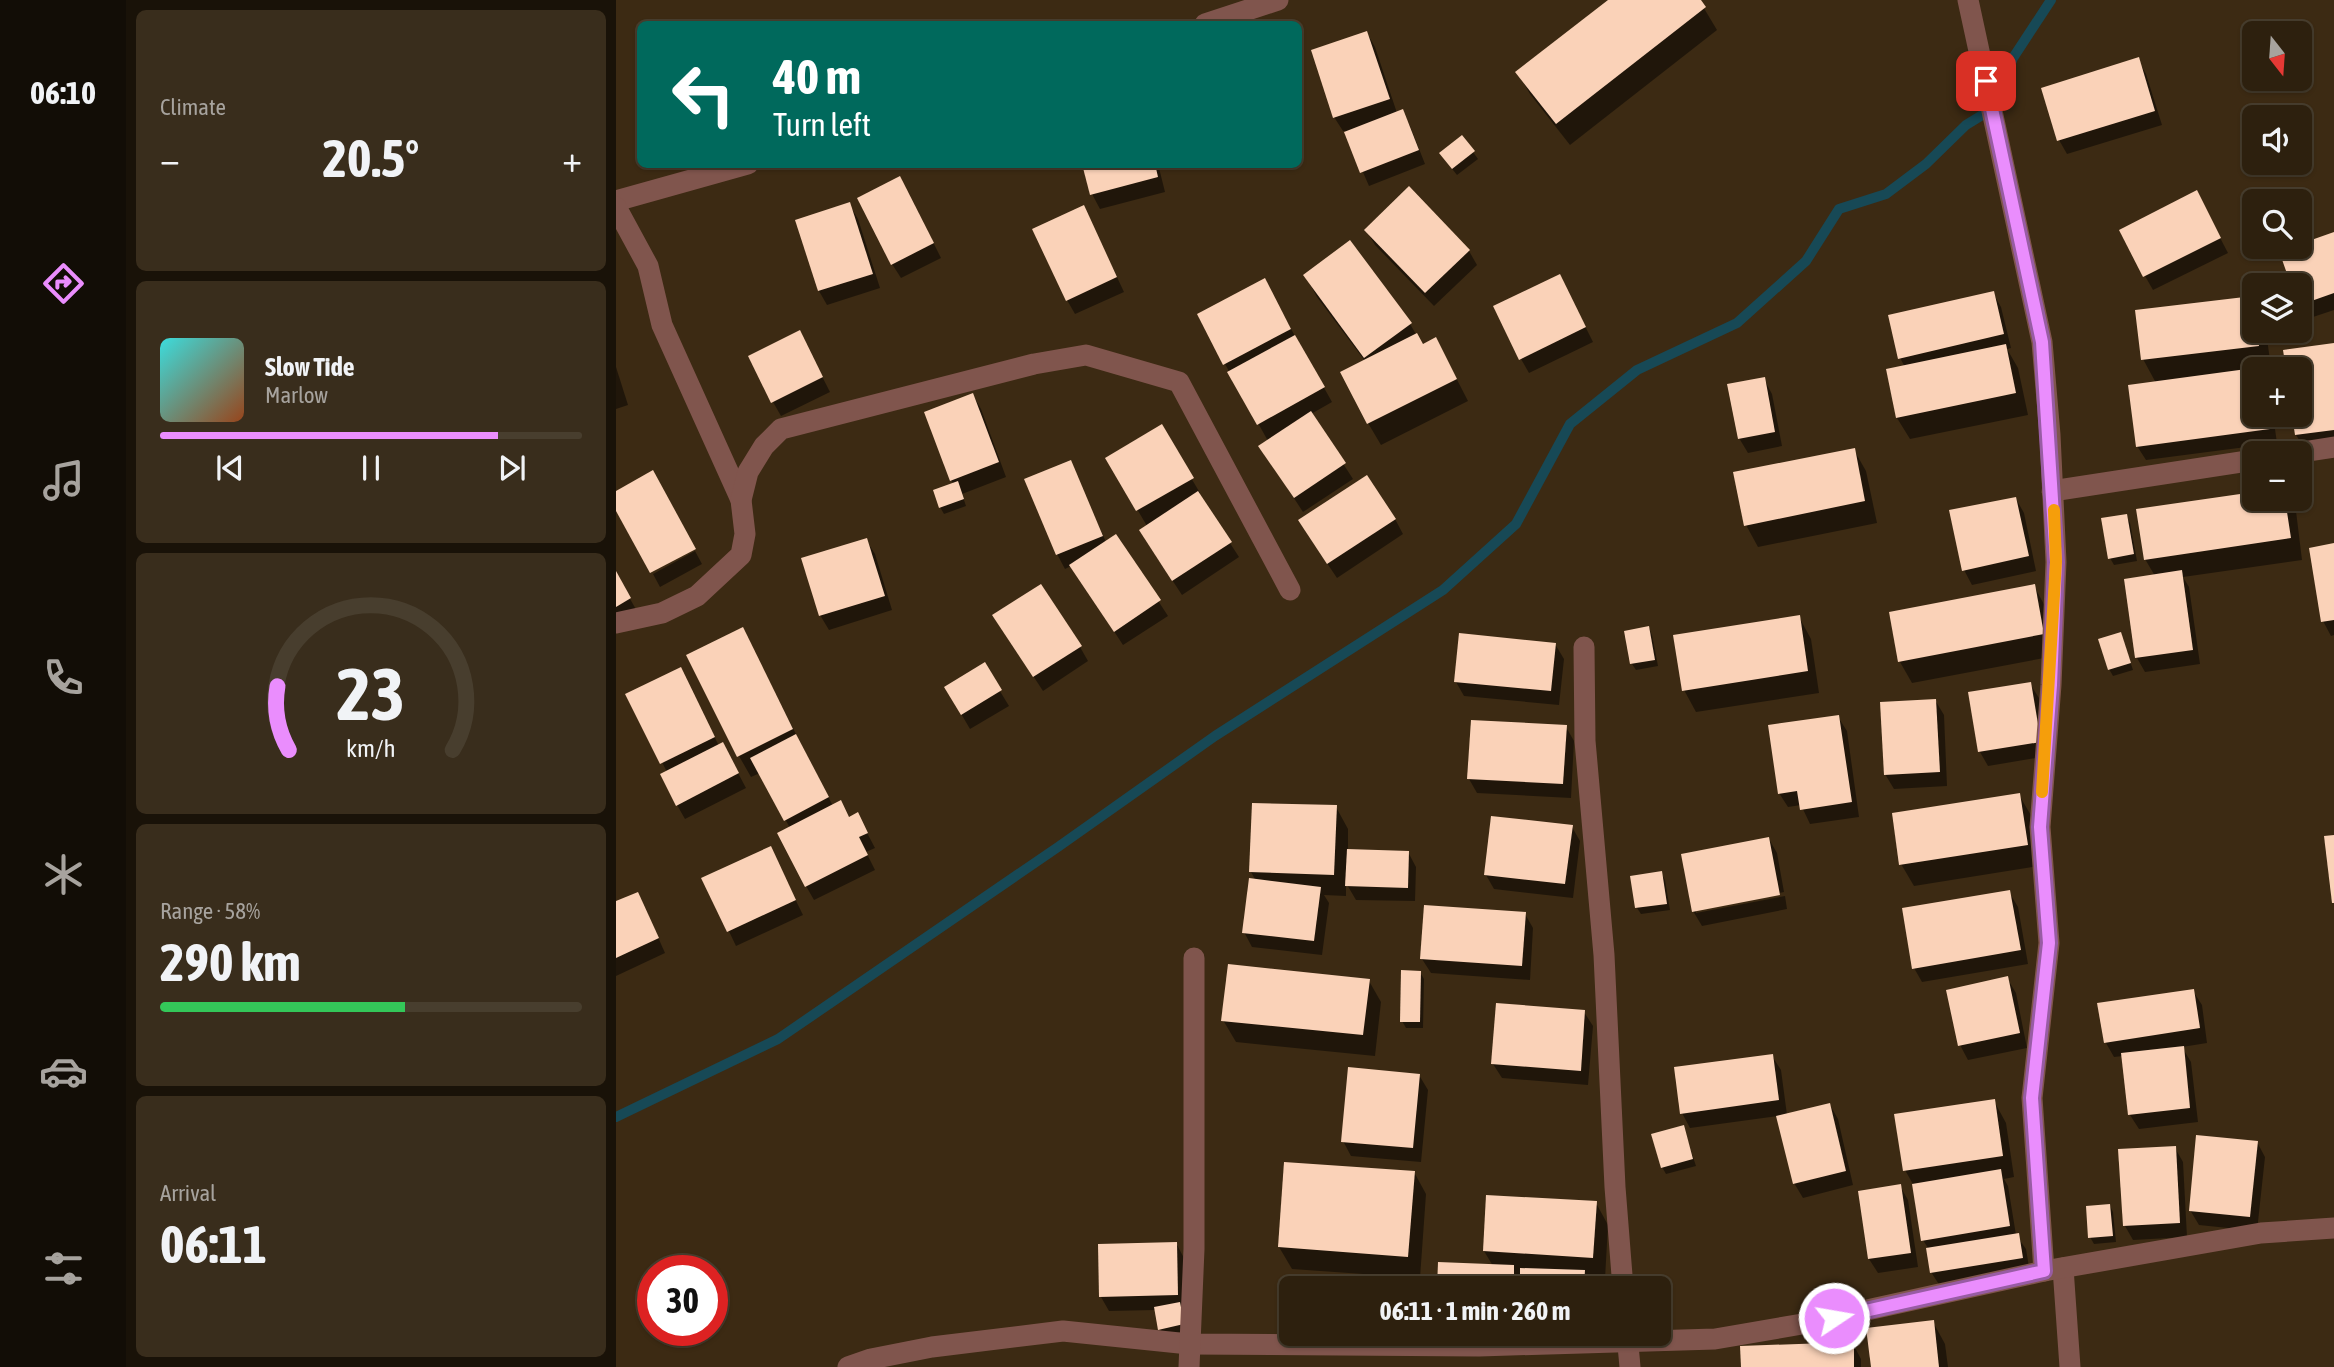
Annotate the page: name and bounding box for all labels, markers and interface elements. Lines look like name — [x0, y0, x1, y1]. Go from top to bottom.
north arrow — [2242, 21, 2312, 91]
map controls — [2242, 21, 2312, 511]
text: 40 m — [773, 48, 861, 104]
icon: left — [658, 49, 749, 140]
pin — [1956, 51, 2016, 111]
icon: arrive — [1967, 62, 2005, 100]
text: 06:10 — [30, 74, 96, 111]
text: Climate — [160, 94, 226, 120]
button: sound — [2242, 105, 2312, 175]
text: Turn left — [773, 106, 871, 143]
text: 20.5° — [323, 128, 419, 188]
text: − — [160, 137, 180, 180]
text: + — [562, 137, 582, 180]
button: search — [2242, 189, 2312, 259]
icon: directions — [39, 259, 88, 308]
button: layers — [2242, 273, 2312, 343]
text: Slow Tide — [265, 352, 355, 382]
button: + — [2242, 357, 2312, 427]
text: Marlow — [265, 382, 328, 408]
button: − — [2242, 441, 2312, 511]
icon: previous — [211, 449, 249, 487]
icon: pause — [352, 449, 390, 487]
icon: next — [493, 449, 531, 487]
icon: music — [39, 456, 88, 505]
text: 23 — [337, 652, 405, 735]
icon: phone — [39, 653, 88, 702]
text: km/h — [346, 733, 396, 761]
icon: climate — [39, 850, 88, 899]
text: Range · 58% — [160, 898, 260, 924]
text: 290 km — [160, 932, 301, 992]
icon: car — [39, 1047, 88, 1096]
text: Arrival — [160, 1180, 216, 1206]
text: 06:11 — [160, 1214, 267, 1274]
icon: filters — [39, 1244, 88, 1293]
speed limit sign: 30 — [637, 1255, 728, 1346]
position arrow — [1797, 1281, 1871, 1355]
text: 06:11 · 1 min · 260 m — [1380, 1296, 1570, 1326]

